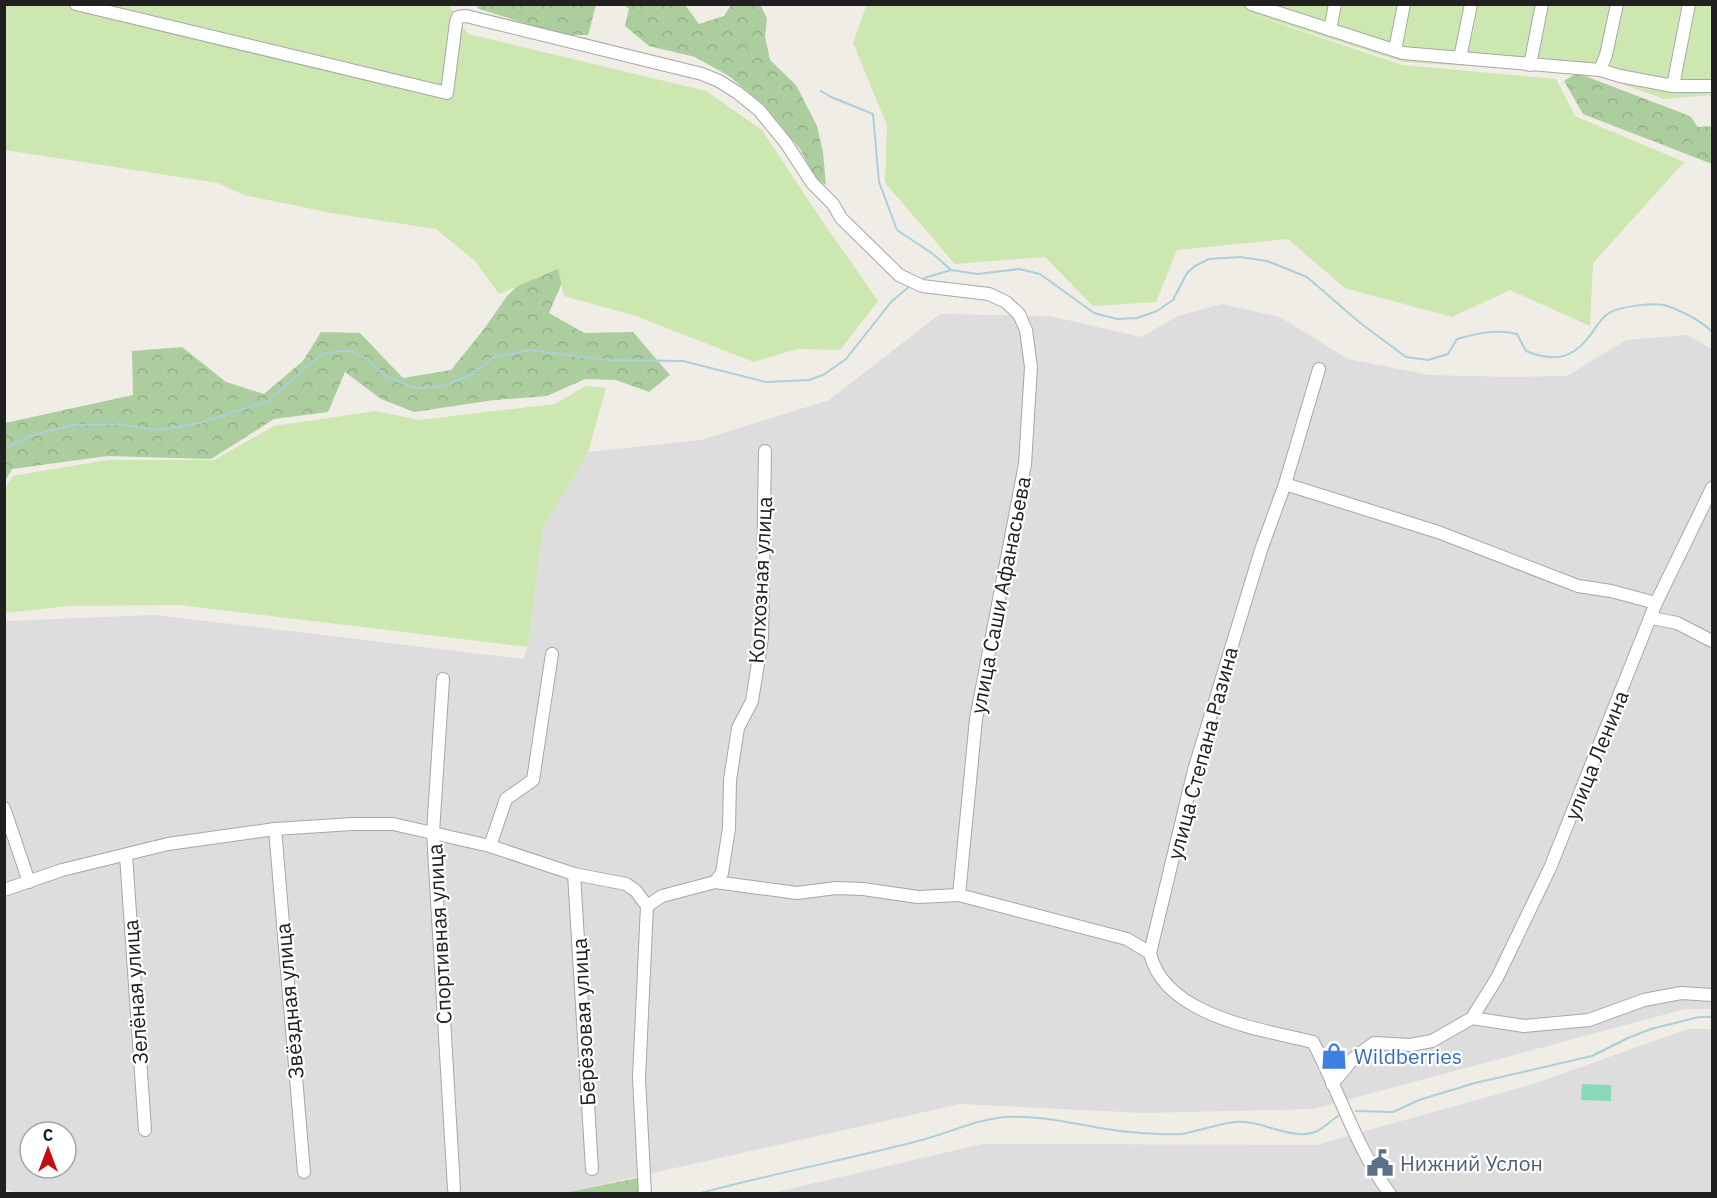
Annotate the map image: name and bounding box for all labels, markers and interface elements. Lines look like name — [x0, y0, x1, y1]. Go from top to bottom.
street label: улица Саши Афанасьева — [963, 474, 1037, 716]
street label: Колхозная улица — [742, 496, 778, 664]
street label: улица Степана Разина — [1160, 643, 1244, 863]
street label: улица Ленина — [1557, 686, 1635, 824]
street label: Спортивная улица — [420, 843, 458, 1025]
street label: Зелёная улица — [116, 919, 154, 1065]
street label: Звёздная улица — [268, 922, 310, 1080]
street label: Берёзовая улица — [565, 937, 601, 1107]
shop icon: Wildberries — [1319, 1041, 1349, 1071]
place label: Wildberries — [1354, 1042, 1462, 1070]
north arrow — [18, 1120, 78, 1180]
text: С — [43, 1125, 53, 1145]
public building icon: Нижний Услон — [1365, 1148, 1395, 1178]
place label: Нижний Услон — [1400, 1149, 1543, 1177]

